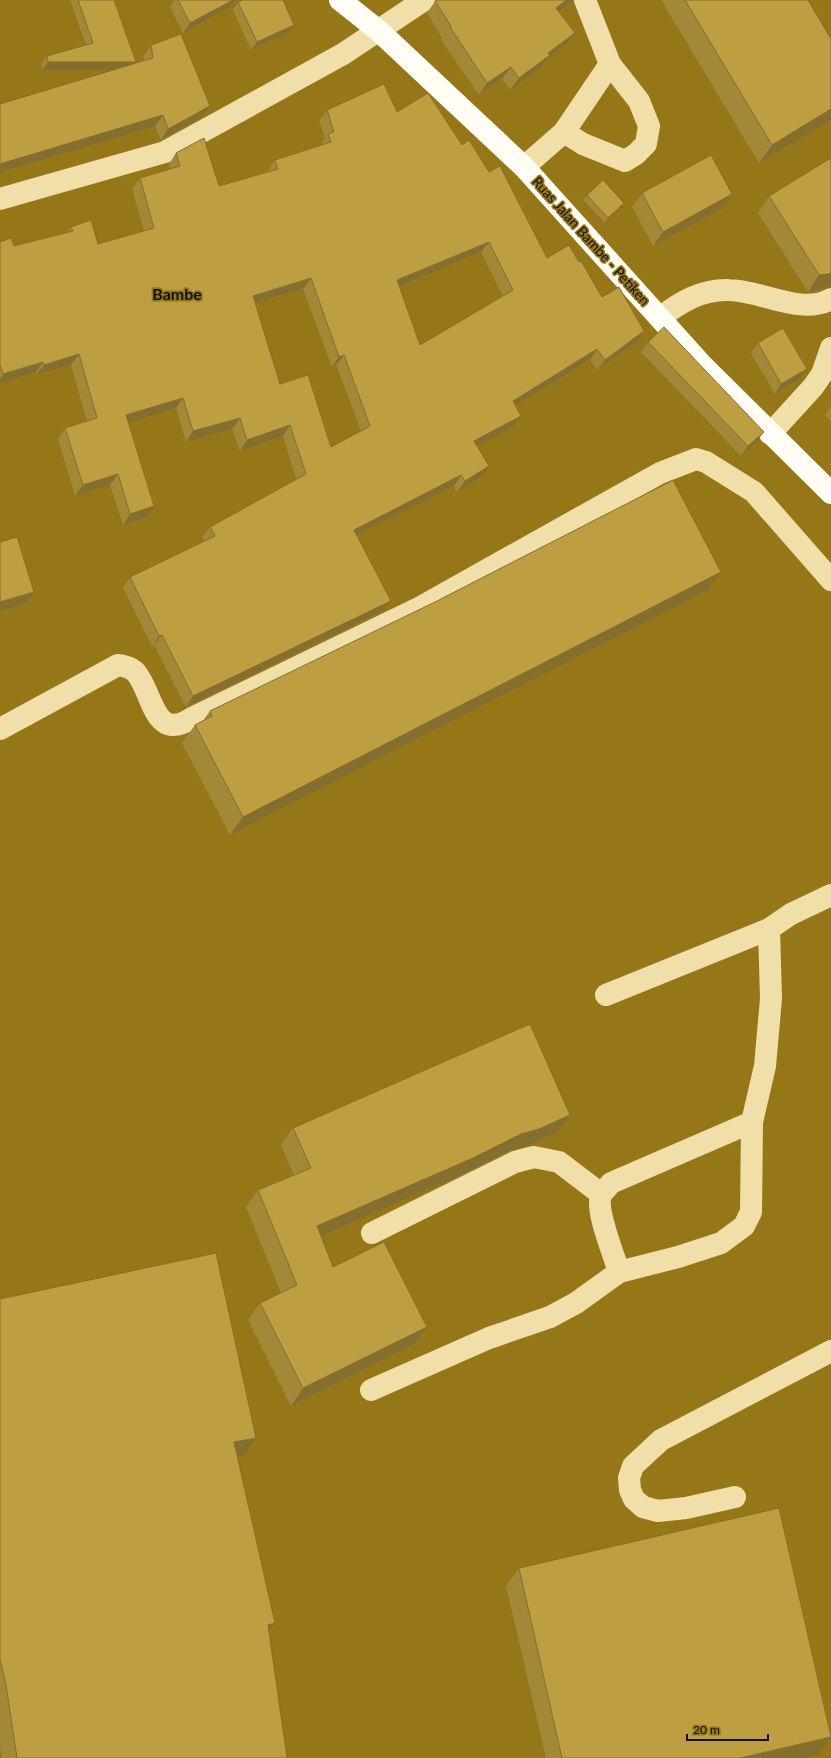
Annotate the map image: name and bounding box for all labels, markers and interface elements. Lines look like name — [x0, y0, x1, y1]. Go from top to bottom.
street label: Ruas Jalan Bambe - Petiken — [529, 173, 654, 309]
district label: Bambe — [152, 284, 202, 303]
scale bar — [687, 1716, 768, 1742]
text: 20 m — [693, 1722, 720, 1737]

